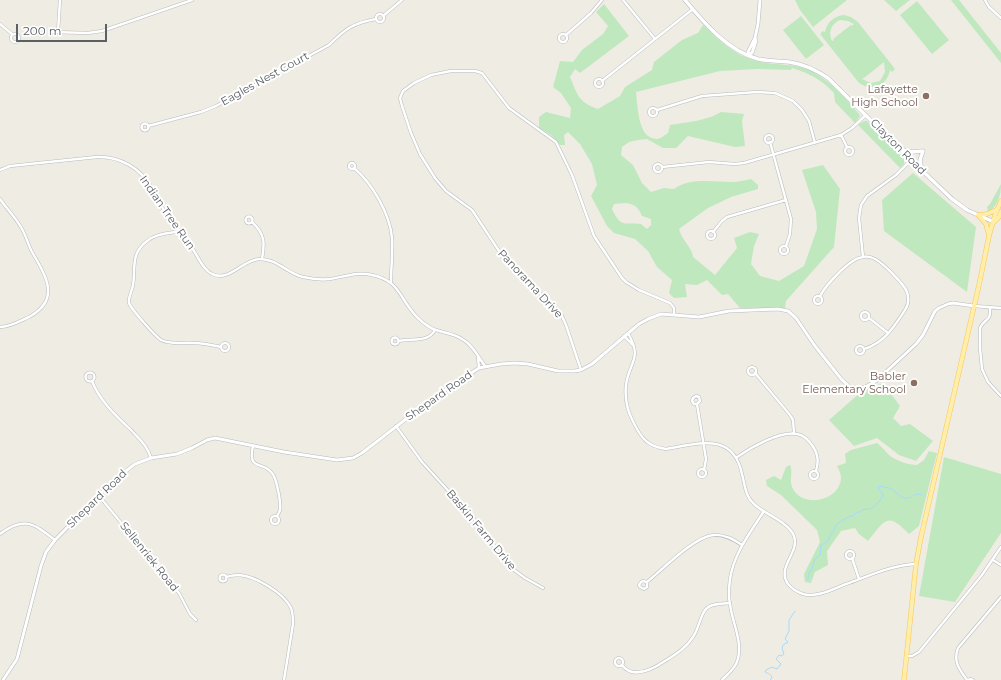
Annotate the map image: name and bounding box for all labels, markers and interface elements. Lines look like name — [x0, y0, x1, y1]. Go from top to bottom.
scale bar — [18, 16, 109, 42]
text: 200 m — [23, 23, 62, 38]
street label: Eagles Nest Court — [219, 49, 311, 109]
place label: Lafayette High School — [851, 83, 918, 109]
marker: Lafayette High School — [921, 91, 931, 101]
street label: Clayton Road — [867, 116, 929, 178]
street label: Indian Tree Run — [137, 173, 197, 253]
street label: Panorama Drive — [495, 247, 565, 321]
street label: Shepard Road — [403, 368, 475, 424]
place label: Babler Elementary School — [802, 370, 906, 396]
marker: Babler Elementary School — [909, 378, 919, 388]
street label: Shepard Road — [64, 467, 130, 531]
street label: Baskin Farm Drive — [444, 487, 518, 573]
street label: Sellenriek Road — [117, 520, 181, 594]

